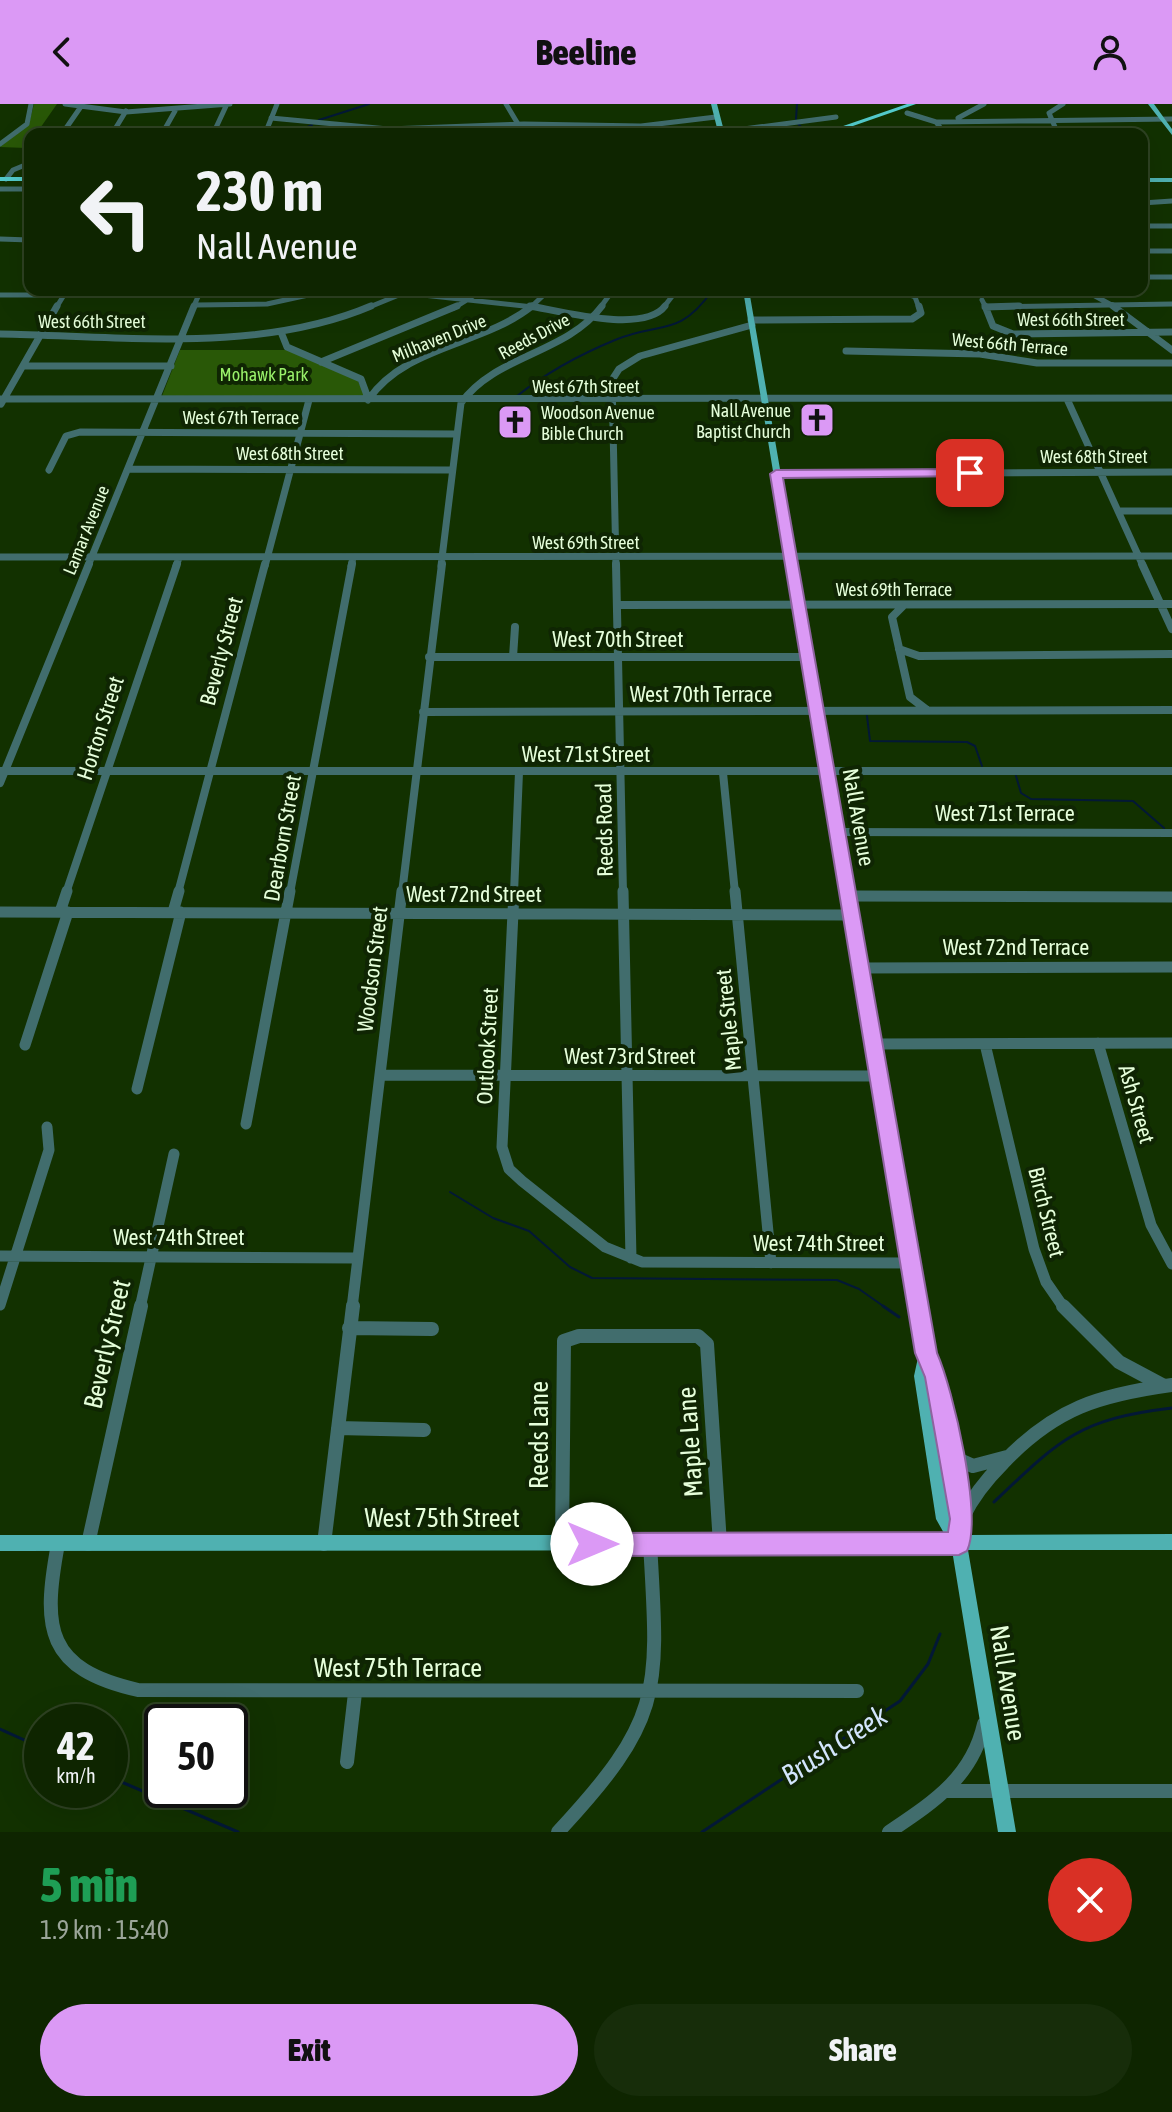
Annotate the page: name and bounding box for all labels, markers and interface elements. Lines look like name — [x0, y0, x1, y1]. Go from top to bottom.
icon: back — [40, 30, 84, 74]
icon: person — [1088, 30, 1132, 74]
text: Beeline — [535, 31, 637, 73]
text: 230 m — [196, 159, 323, 223]
icon: left — [64, 160, 168, 264]
text: Nall Avenue — [196, 225, 358, 267]
street label: Reeds Drive — [495, 309, 573, 363]
street label: West 66th Street — [1017, 309, 1125, 330]
street label: Milhaven Drive — [389, 310, 489, 366]
street label: West 66th Street — [38, 311, 146, 332]
street label: West 66th Terrace — [951, 328, 1069, 360]
park label: Mohawk Park — [220, 364, 308, 385]
street label: West 67th Street — [532, 376, 640, 397]
place label: Nall Avenue Baptist Church — [696, 400, 791, 442]
church icon: Nall Avenue Baptist Church — [798, 401, 836, 439]
place label: Woodson Avenue Bible Church — [541, 402, 655, 444]
church icon: Woodson Avenue Bible Church — [496, 403, 534, 441]
street label: West 67th Terrace — [183, 407, 299, 428]
pin — [936, 439, 1004, 507]
street label: West 68th Street — [236, 443, 344, 464]
street label: West 68th Street — [1040, 446, 1148, 467]
icon: arrive — [948, 451, 992, 495]
street label: Lamar Avenue — [59, 482, 113, 578]
street label: West 69th Street — [532, 532, 640, 553]
street label: West 69th Terrace — [836, 579, 952, 600]
street label: Beverly Street — [194, 594, 248, 708]
street label: West 70th Street — [552, 626, 684, 652]
street label: Horton Street — [71, 673, 129, 783]
street label: West 70th Terrace — [630, 681, 772, 707]
street label: West 71st Street — [522, 741, 650, 767]
street label: Nall Avenue — [838, 766, 880, 868]
street label: Dearborn Street — [258, 773, 306, 903]
street label: Reeds Road — [590, 783, 618, 877]
street label: West 71st Terrace — [935, 800, 1075, 826]
street label: West 72nd Street — [406, 881, 542, 907]
street label: Woodson Street — [351, 905, 393, 1033]
street label: West 72nd Terrace — [943, 934, 1089, 960]
street label: Maple Street — [710, 968, 746, 1072]
street label: Outlook Street — [471, 987, 503, 1105]
street label: West 73rd Street — [564, 1043, 696, 1069]
street label: Ash Street — [1113, 1062, 1161, 1146]
street label: Birch Street — [1023, 1164, 1071, 1260]
street label: West 74th Street — [113, 1224, 245, 1250]
street label: West 74th Street — [753, 1230, 885, 1256]
street label: Beverly Street — [78, 1276, 136, 1412]
street label: Reeds Lane — [524, 1381, 554, 1489]
street label: Maple Lane — [671, 1386, 709, 1498]
position arrow — [550, 1502, 634, 1586]
street label: West 75th Street — [364, 1503, 520, 1533]
street label: Nall Avenue — [984, 1623, 1032, 1743]
street label: West 75th Terrace — [314, 1653, 482, 1683]
water label: Brush Creek — [775, 1699, 893, 1791]
speed limit sign: 50 — [144, 1704, 248, 1808]
text: 42 — [57, 1723, 95, 1768]
text: km/h — [56, 1764, 96, 1787]
text: 5 min — [40, 1857, 138, 1912]
button: close — [1048, 1858, 1132, 1942]
text: 1.9 km · 15:40 — [40, 1915, 169, 1945]
button: Exit — [40, 2004, 578, 2096]
button: Share — [594, 2004, 1132, 2096]

